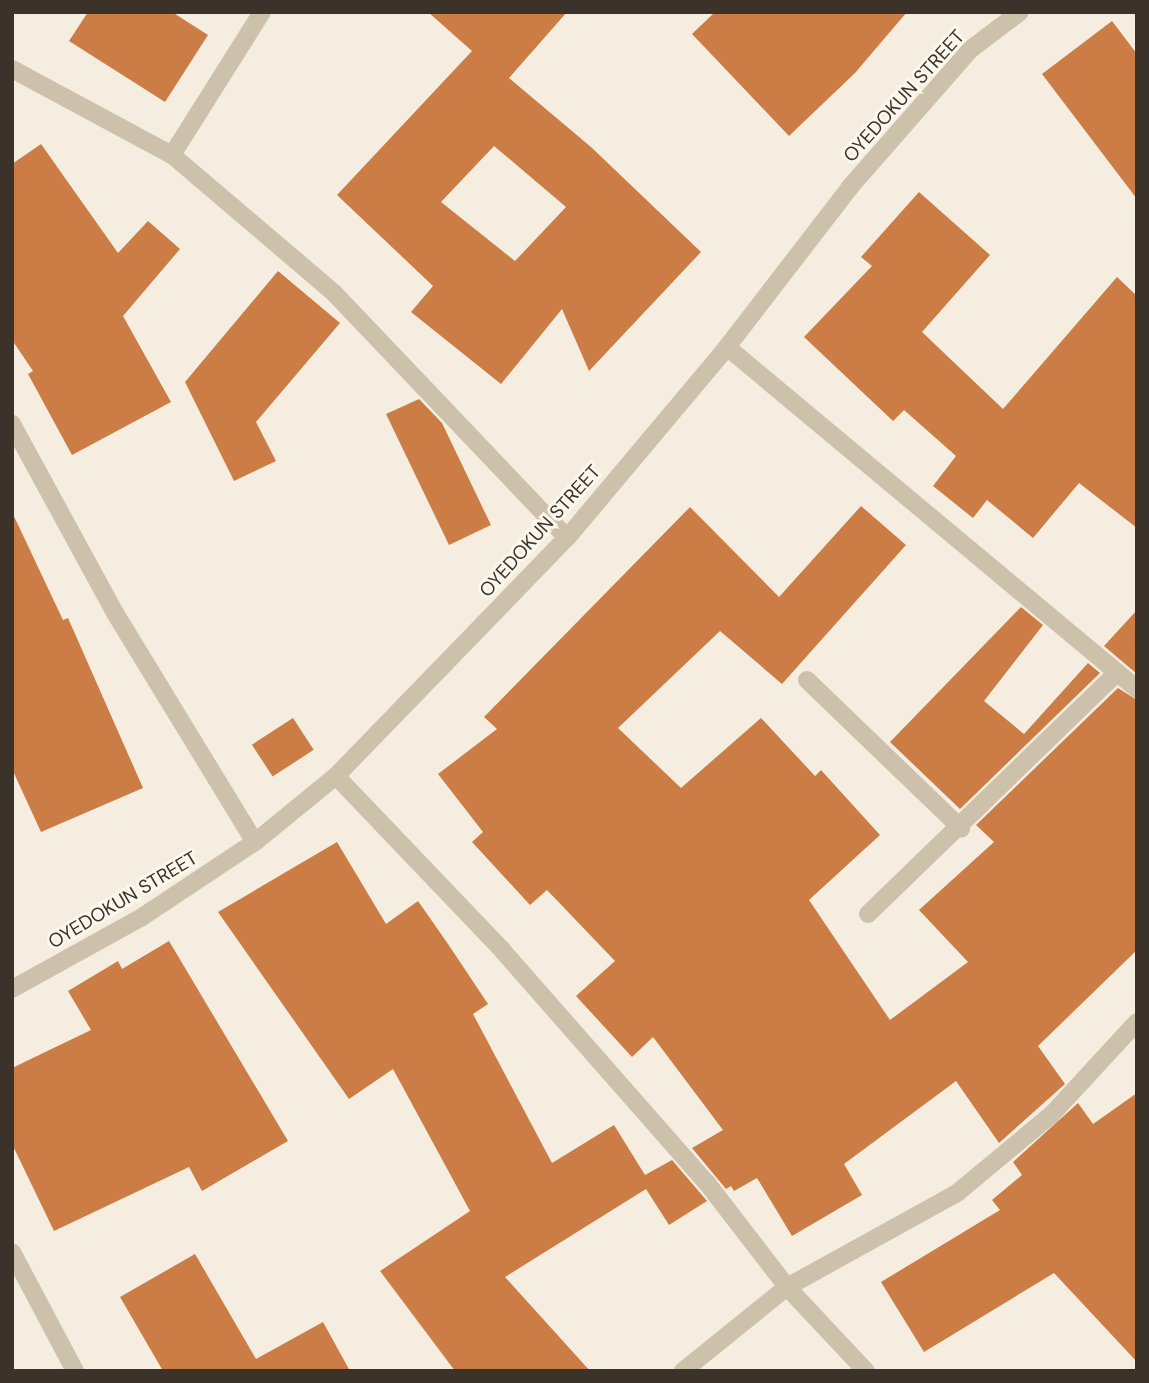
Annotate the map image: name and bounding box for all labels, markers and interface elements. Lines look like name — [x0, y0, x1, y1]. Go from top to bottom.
street label: OYEDOKUN STREET — [839, 25, 969, 167]
street label: OYEDOKUN STREET — [475, 460, 605, 602]
street label: OYEDOKUN STREET — [44, 847, 202, 953]

